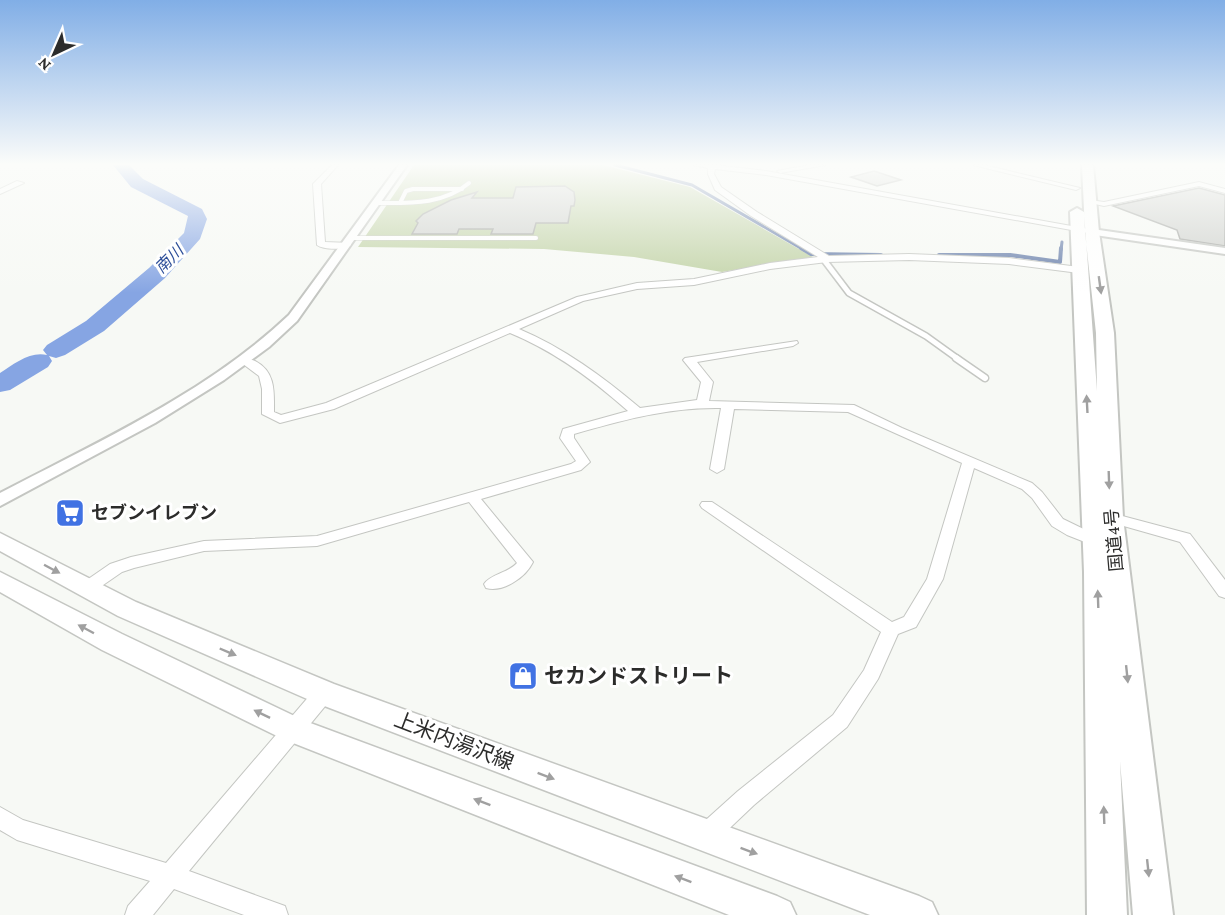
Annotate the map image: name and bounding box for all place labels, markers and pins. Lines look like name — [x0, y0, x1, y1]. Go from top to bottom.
supermarket icon: セブンイレブン — [54, 497, 86, 529]
place label: セブンイレブン — [91, 503, 217, 523]
shop icon: セカンドストリート — [507, 660, 539, 692]
place label: セカンドストリート — [544, 664, 733, 688]

